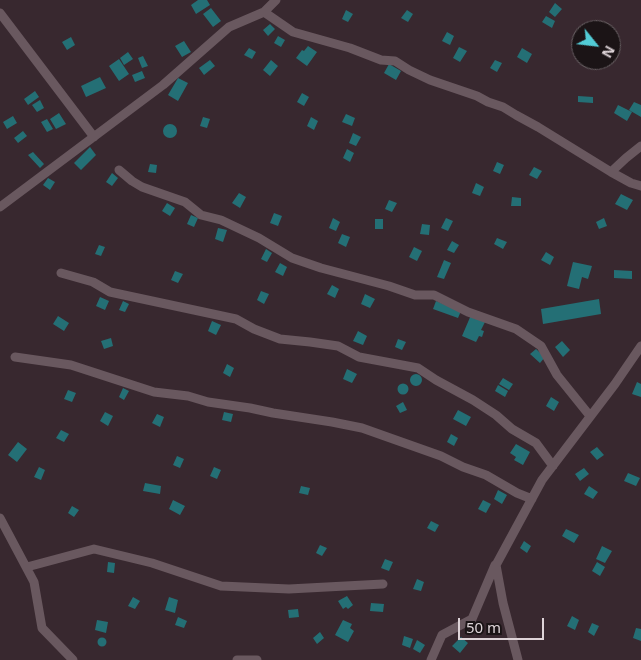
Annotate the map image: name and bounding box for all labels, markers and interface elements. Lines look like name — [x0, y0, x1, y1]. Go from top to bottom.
north arrow — [571, 20, 621, 70]
text: N — [598, 42, 620, 62]
scale bar — [461, 608, 547, 640]
text: 50 m — [466, 617, 501, 637]

